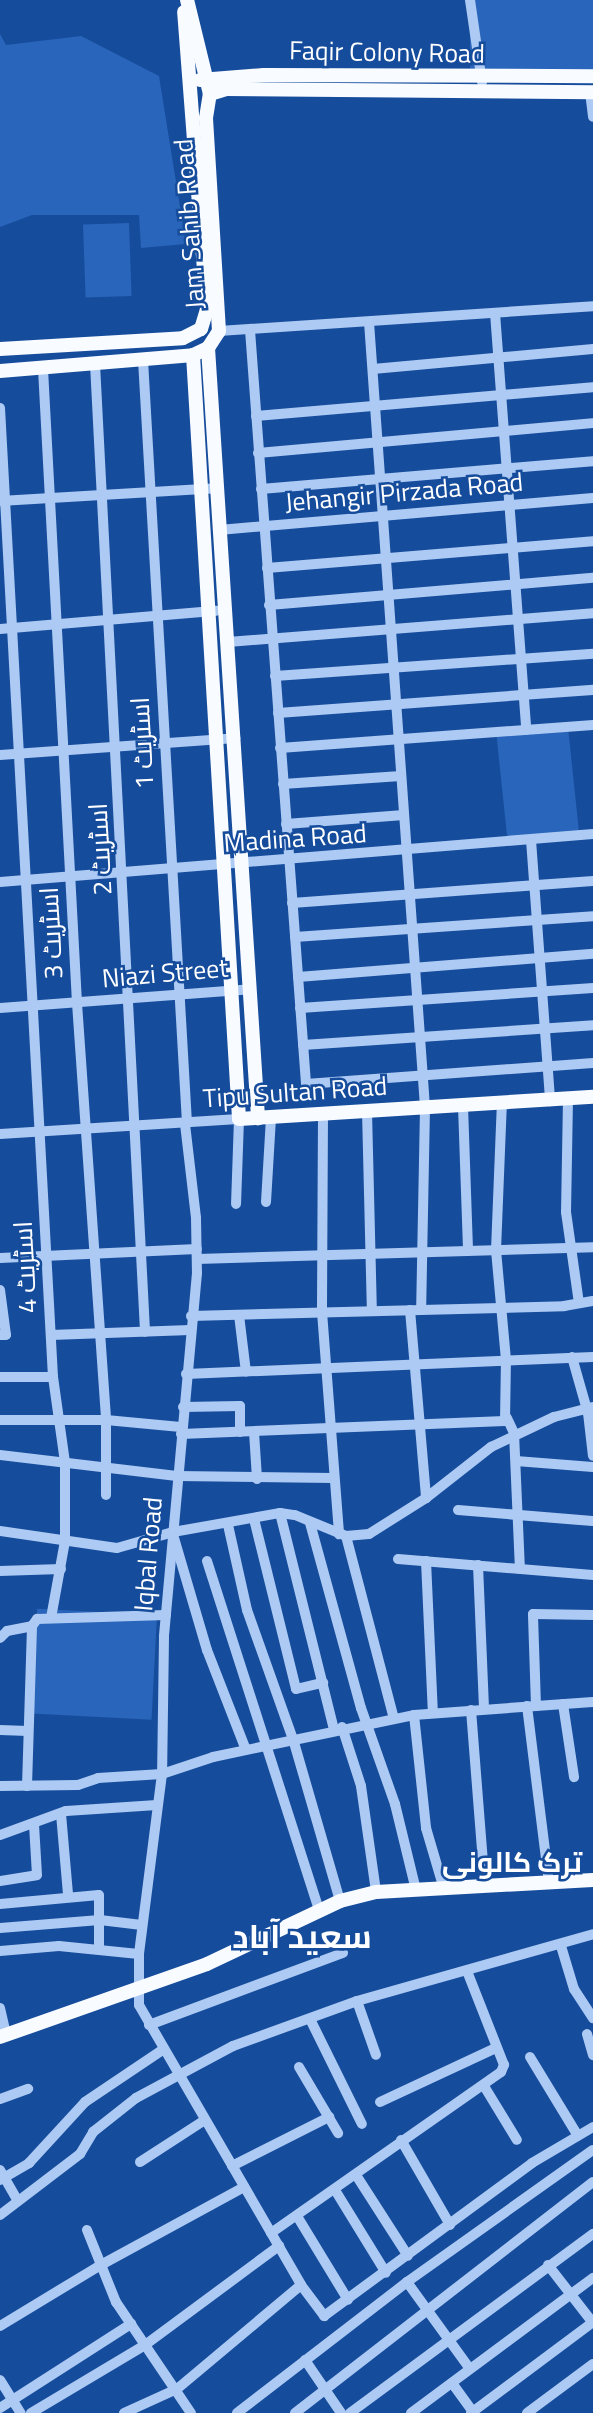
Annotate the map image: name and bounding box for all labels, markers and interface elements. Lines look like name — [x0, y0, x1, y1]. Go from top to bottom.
street label: Faqir Colony Road — [289, 35, 485, 69]
street label: Jam Sahib Road — [167, 138, 211, 310]
street label: Jehangir Pirzada Road — [284, 466, 524, 518]
street label: اسٹریٹ 1 — [124, 696, 160, 790]
street label: اسٹریٹ 2 — [82, 802, 118, 896]
street label: Madina Road — [222, 817, 368, 859]
street label: اسٹریٹ 3 — [33, 886, 69, 980]
street label: Niazi Street — [101, 952, 229, 994]
street label: Tipu Sultan Road — [202, 1070, 388, 1114]
street label: اسٹریٹ 4 — [7, 1220, 43, 1314]
street label: Iqbal Road — [127, 1496, 169, 1612]
district label: ترک کالونی — [442, 1845, 582, 1879]
district label: سعید آباد — [232, 1917, 372, 1957]

